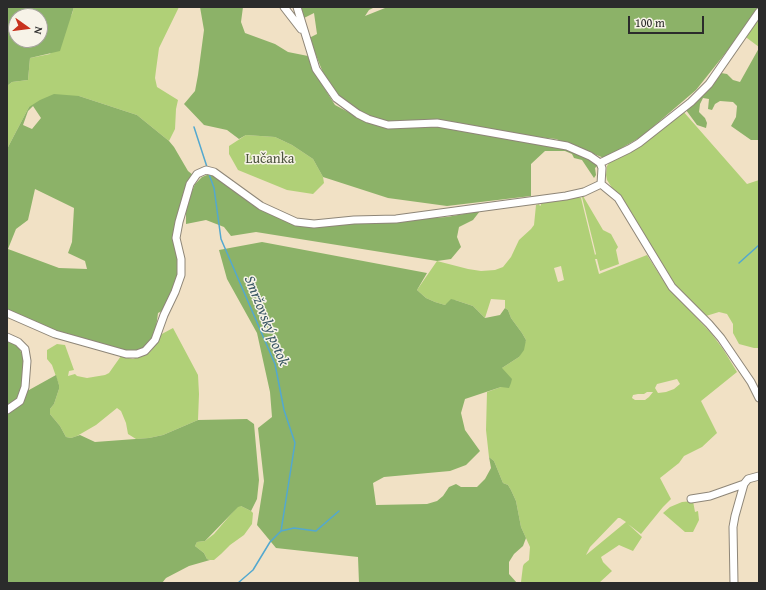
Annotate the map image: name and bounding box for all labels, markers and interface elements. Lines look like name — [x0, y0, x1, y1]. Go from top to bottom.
north arrow — [8, 8, 48, 48]
scale bar — [630, 8, 706, 34]
text: 100 m — [635, 14, 665, 31]
text: N — [30, 25, 47, 36]
park label: Lučanka — [246, 151, 294, 167]
water label: Smržovský potok — [240, 273, 292, 369]

